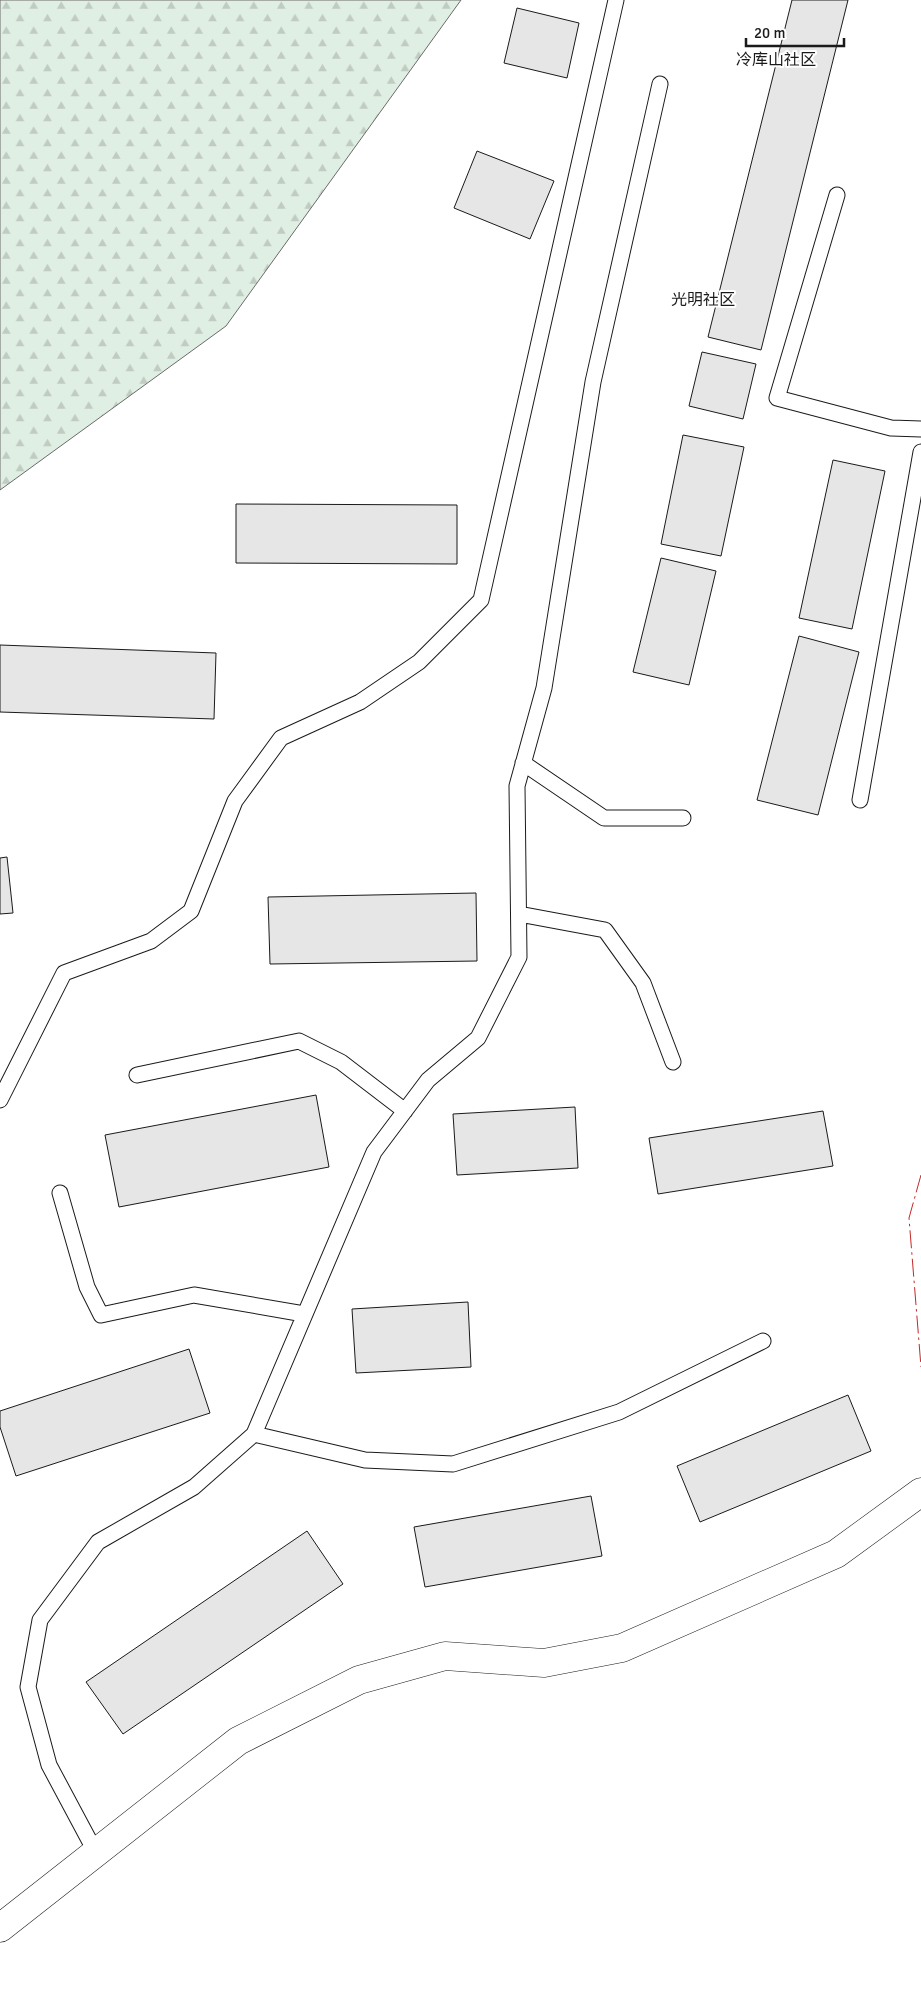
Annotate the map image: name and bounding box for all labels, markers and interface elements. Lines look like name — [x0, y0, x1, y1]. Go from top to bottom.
scale bar — [746, 15, 844, 47]
text: 20 m — [754, 24, 785, 42]
district label: 冷库山社区 — [736, 50, 816, 70]
district label: 光明社区 — [671, 290, 735, 310]

